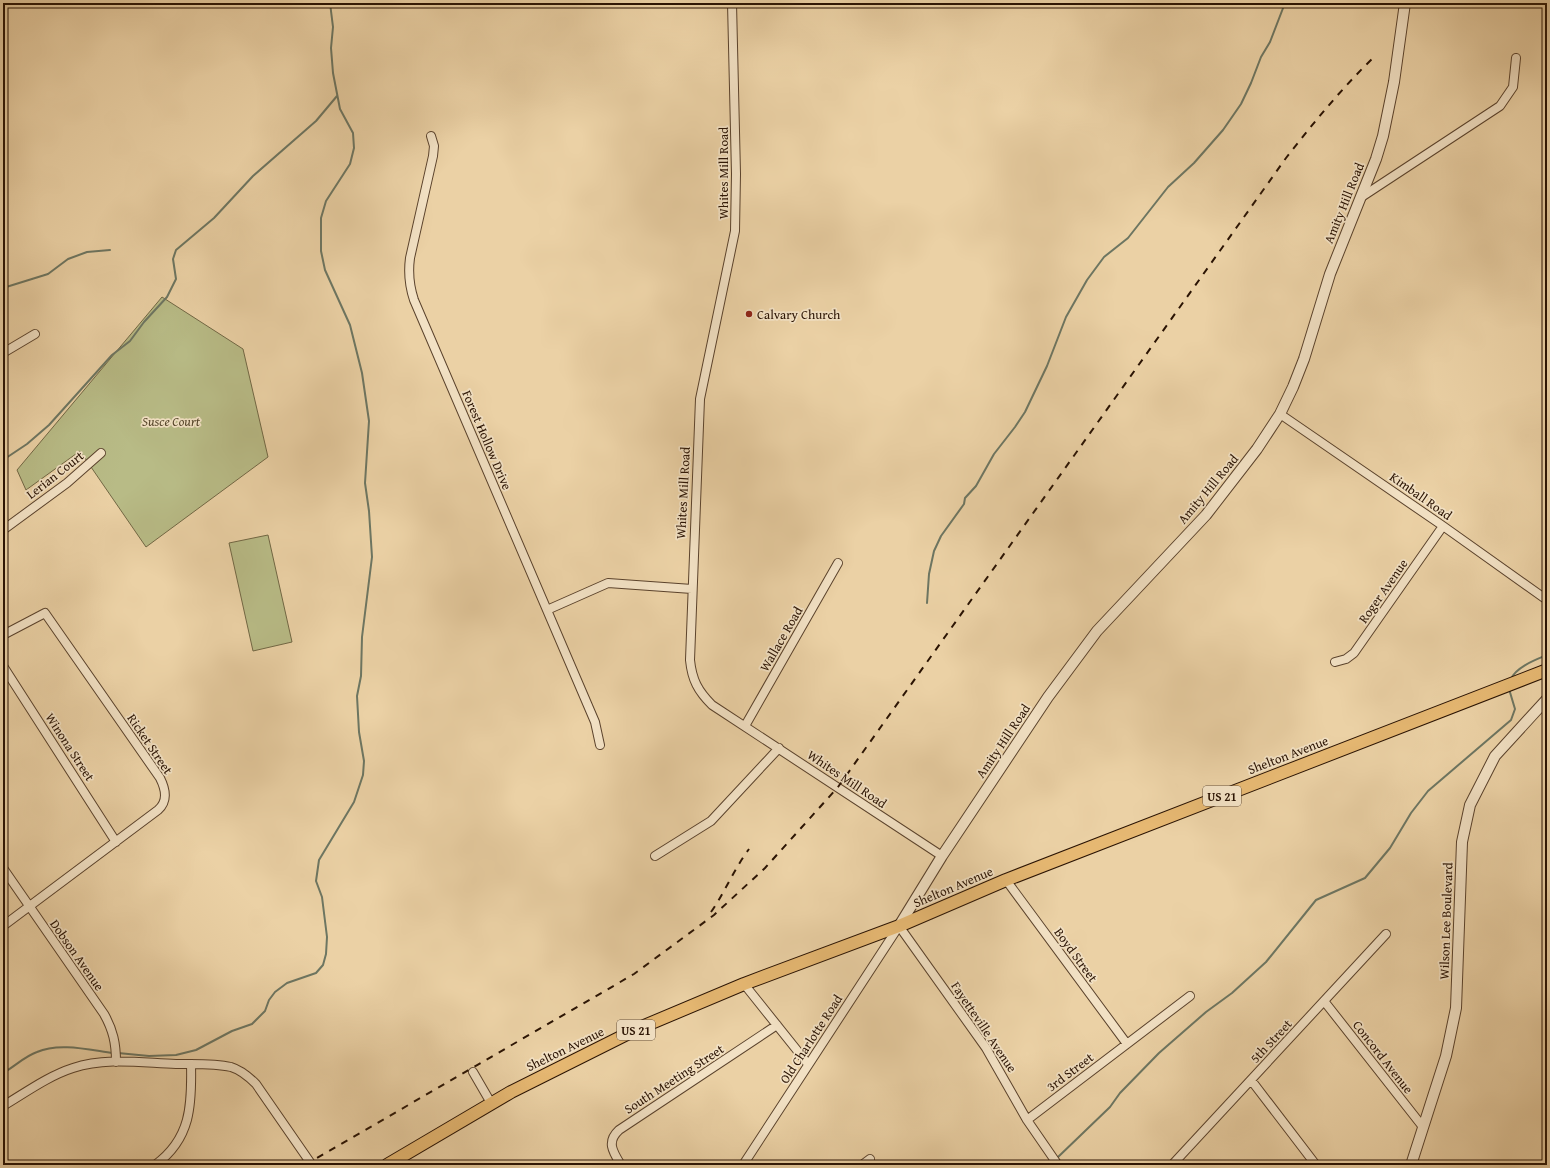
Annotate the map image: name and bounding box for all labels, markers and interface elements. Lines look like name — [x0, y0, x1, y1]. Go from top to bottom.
street label: Whites Mill Road — [714, 127, 733, 219]
street label: Amity Hill Road — [1319, 160, 1369, 246]
place label: Calvary Church — [757, 305, 841, 324]
marker: Calvary Church — [744, 309, 754, 319]
street label: Forest Hollow Drive — [457, 387, 517, 493]
park label: Susce Court — [142, 412, 201, 431]
street label: Lerian Court — [22, 446, 88, 504]
street label: Whites Mill Road — [671, 446, 695, 540]
street label: Amity Hill Road — [1173, 450, 1243, 528]
street label: Kimball Road — [1386, 468, 1456, 525]
street label: Roger Avenue — [1354, 555, 1412, 627]
street label: Wallace Road — [755, 603, 807, 675]
street label: Amity Hill Road — [971, 700, 1035, 782]
street label: Winona Street — [41, 709, 99, 785]
street label: Ricket Street — [123, 710, 178, 778]
street label: Shelton Avenue — [1245, 731, 1331, 779]
street label: Whites Mill Road — [803, 745, 891, 813]
road number: US 21 — [1203, 786, 1241, 806]
street label: Shelton Avenue — [910, 862, 996, 912]
street label: Wilson Lee Boulevard — [1434, 862, 1458, 980]
street label: Dobson Avenue — [45, 915, 109, 995]
street label: Boyd Street — [1050, 924, 1102, 986]
street label: Fayetteville Avenue — [947, 978, 1021, 1076]
street label: Old Charlotte Road — [775, 991, 847, 1087]
street label: 5th Street — [1246, 1015, 1297, 1067]
street label: Concord Avenue — [1348, 1016, 1418, 1098]
road number: US 21 — [617, 1020, 655, 1040]
street label: Shelton Avenue — [523, 1022, 607, 1076]
street label: South Meeting Street — [620, 1039, 728, 1118]
street label: 3rd Street — [1043, 1048, 1098, 1096]

